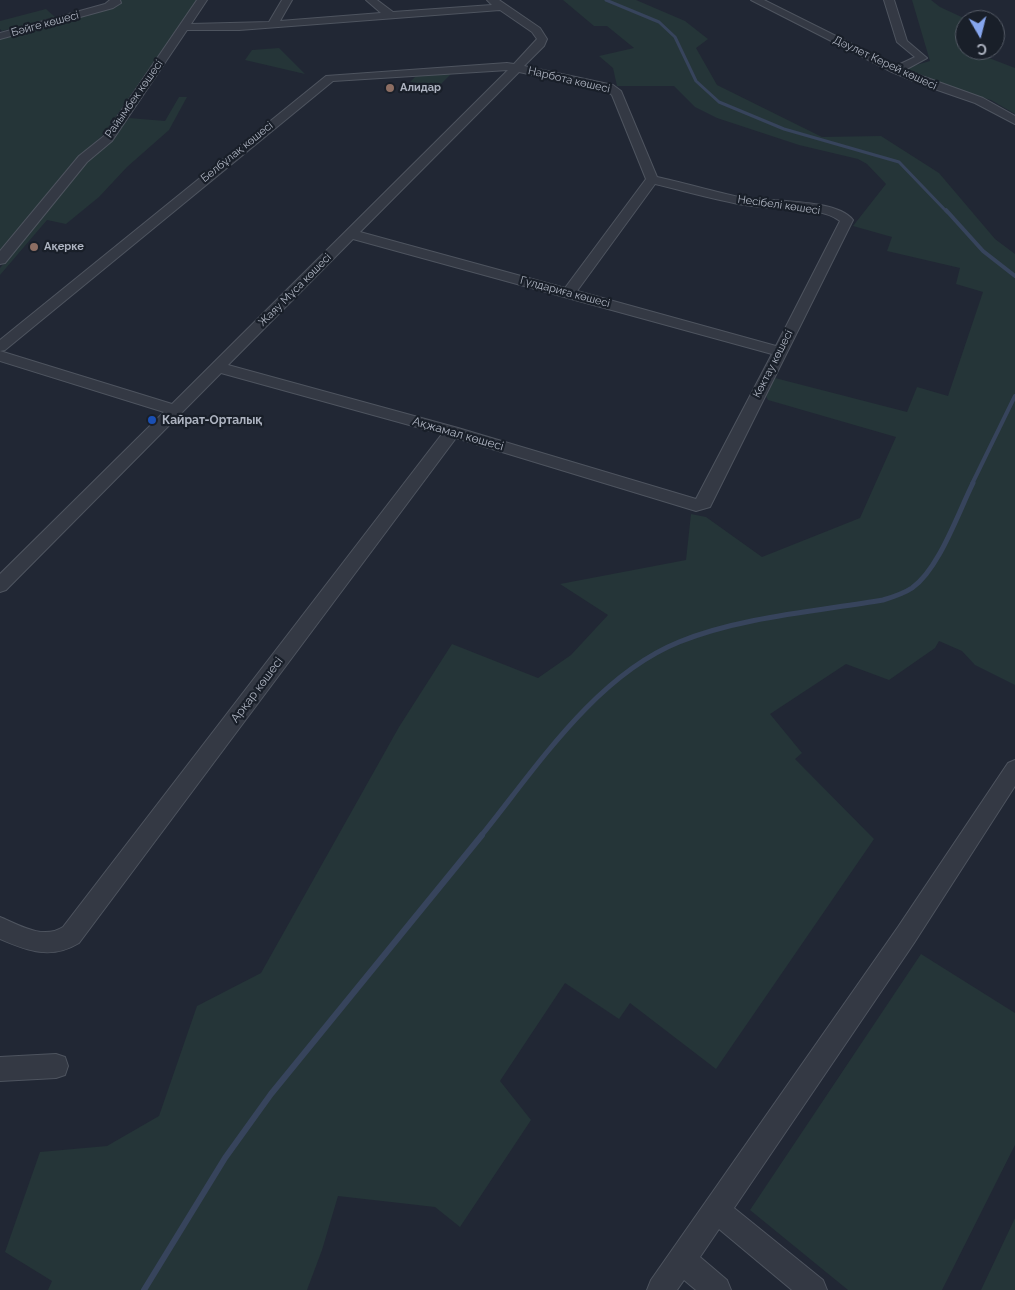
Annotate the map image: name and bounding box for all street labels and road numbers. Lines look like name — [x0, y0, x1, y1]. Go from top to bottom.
street label: Бәйге көшесі — [10, 9, 80, 39]
street label: Дәулет Керей көшесі — [831, 33, 939, 93]
street label: Райымбек көшесі — [102, 58, 166, 140]
street label: Нарбота көшесі — [527, 64, 611, 96]
street label: Белбұлақ көшесі — [198, 119, 276, 185]
street label: Несібелі көшесі — [737, 193, 821, 217]
street label: Жаяу Мұса көшесі — [256, 251, 334, 329]
street label: Гүлдариға көшесі — [519, 274, 611, 310]
street label: Көктау көшесі — [750, 328, 796, 400]
street label: Ақжамал көшесі — [411, 414, 505, 454]
street label: Арқар көшесі — [228, 655, 286, 725]

